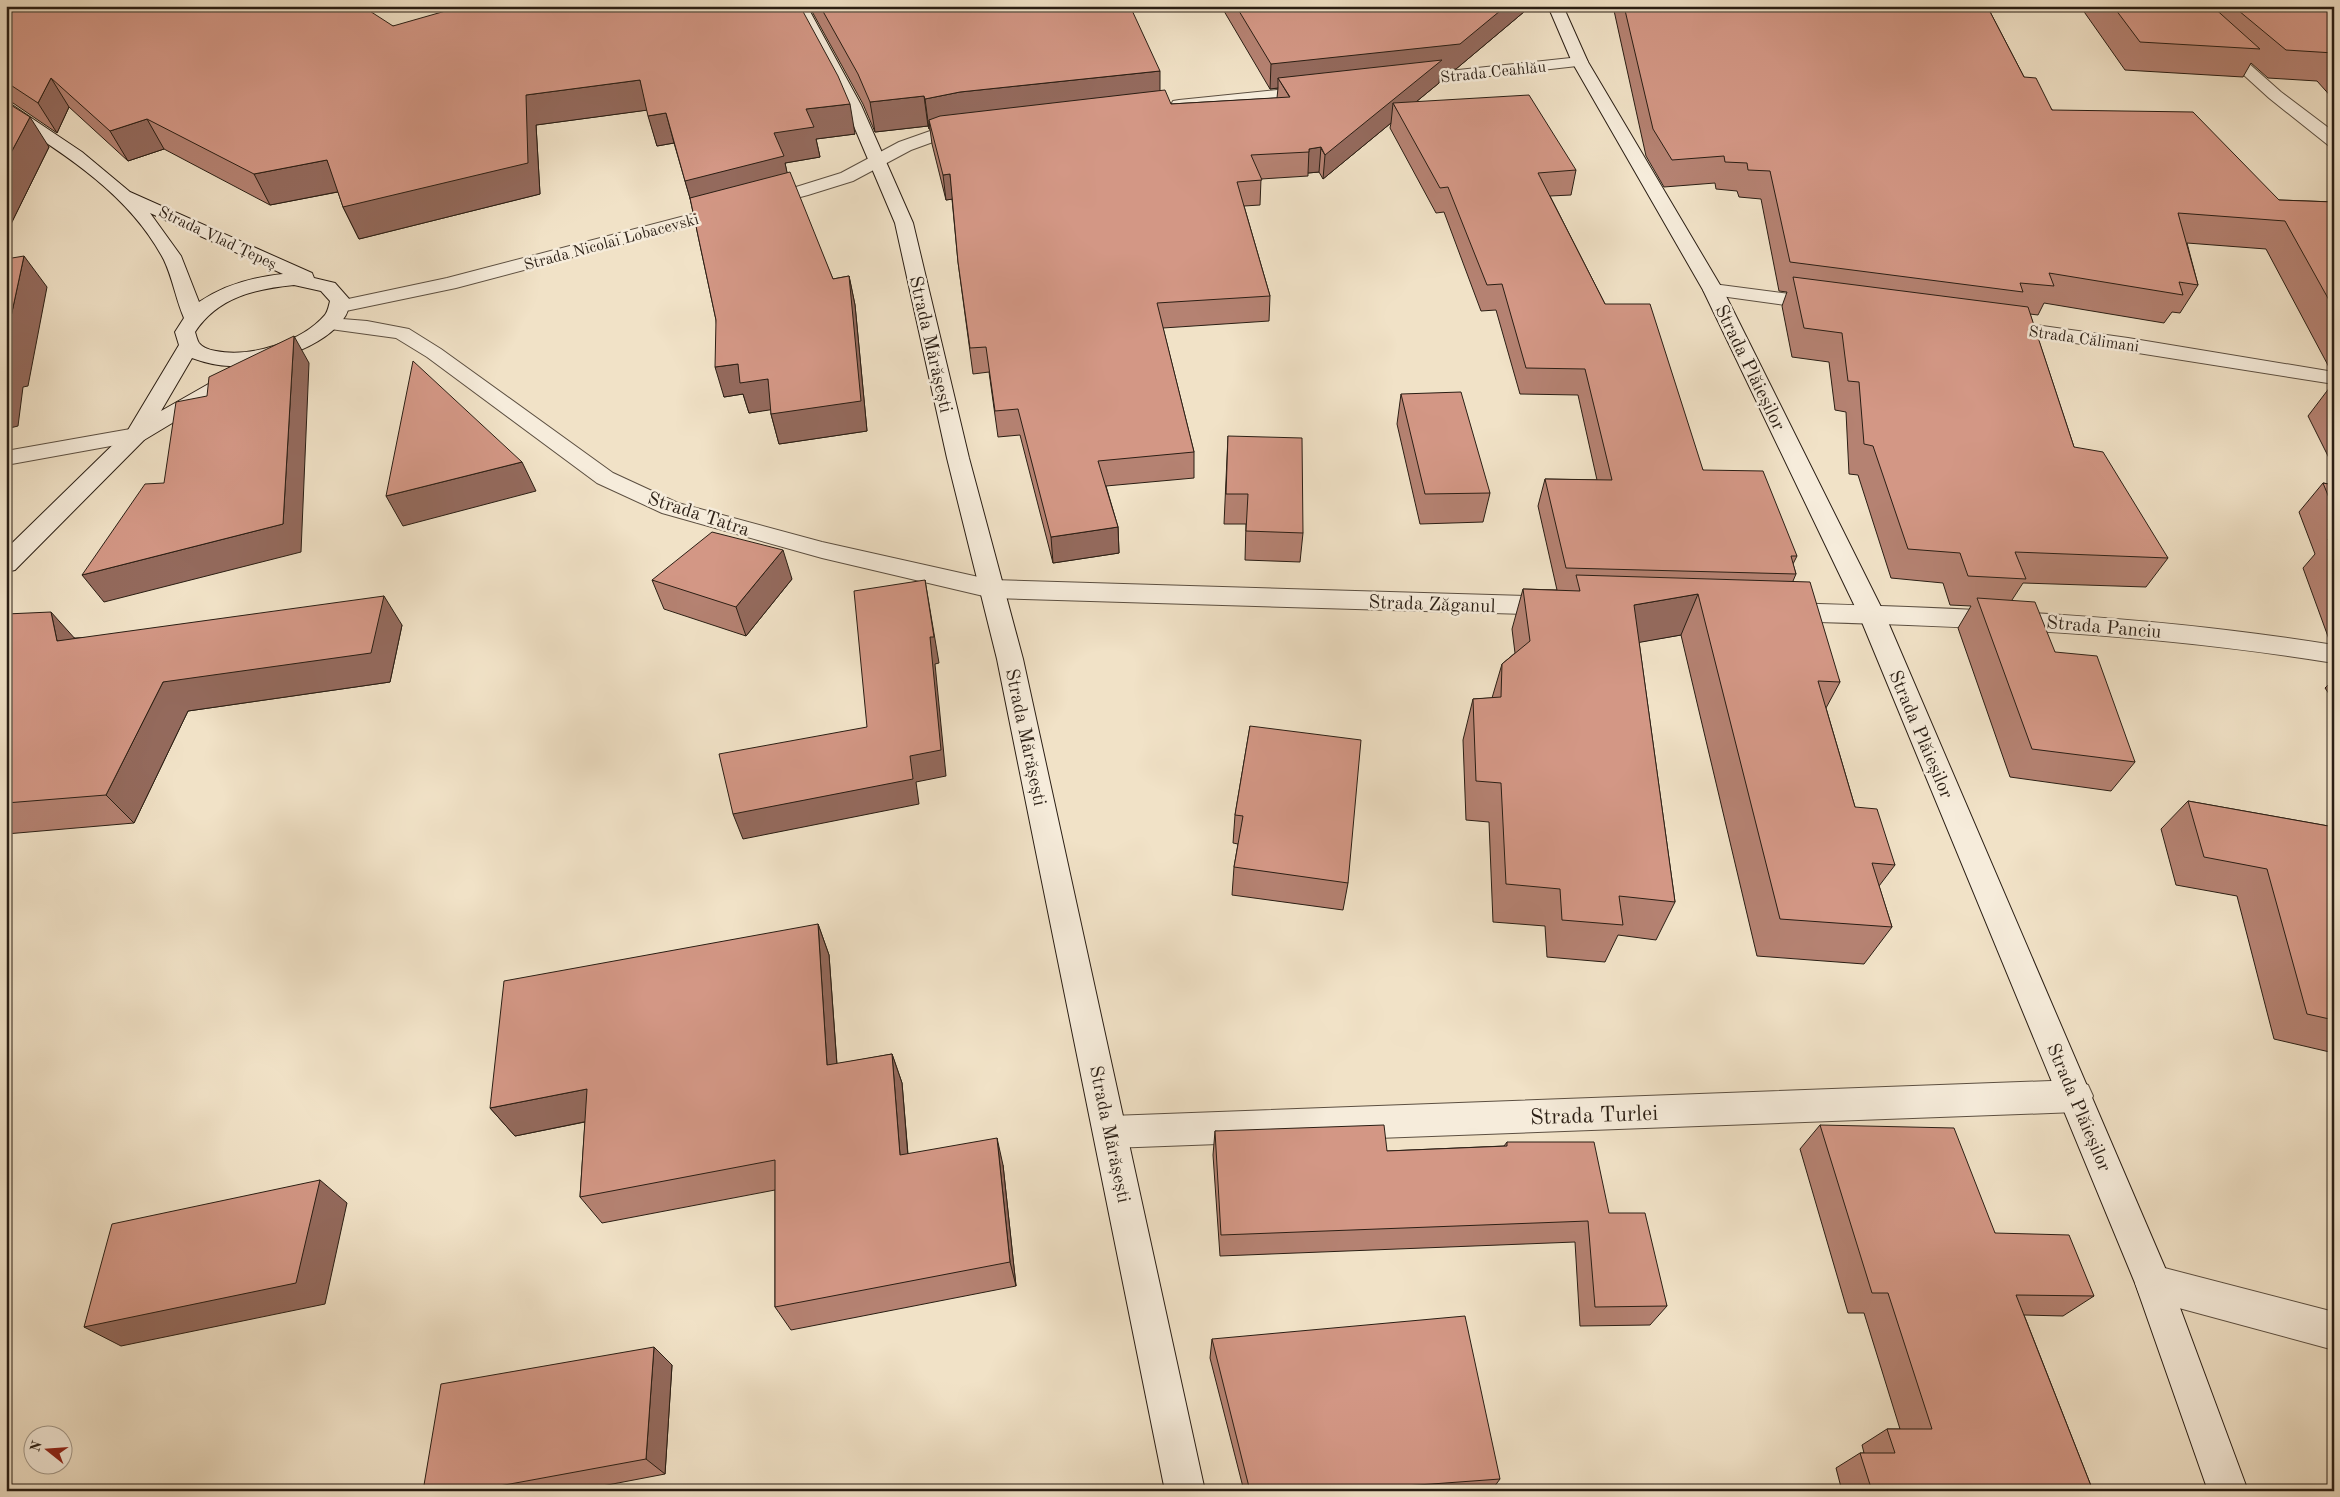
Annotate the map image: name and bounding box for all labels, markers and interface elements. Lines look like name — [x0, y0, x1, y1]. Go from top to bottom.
street label: Strada Ceahlău — [1440, 59, 1547, 86]
street label: Strada Vlad Țepeș — [155, 204, 279, 274]
street label: Strada Nicolai Lobacevski — [522, 212, 701, 274]
street label: Strada Mărășești — [905, 274, 955, 415]
street label: Strada Plăieșilor — [1710, 302, 1787, 434]
street label: Strada Călimani — [2027, 324, 2140, 356]
street label: Strada Tatra — [645, 490, 752, 541]
street label: Strada Zăganul — [1368, 594, 1496, 617]
street label: Strada Panciu — [2045, 614, 2162, 643]
street label: Strada Mărășești — [1001, 667, 1048, 808]
street label: Strada Plăieșilor — [1884, 668, 1955, 802]
street label: Strada Plăieșilor — [2042, 1041, 2113, 1175]
street label: Strada Mărășești — [1085, 1064, 1132, 1205]
street label: Strada Turlei — [1530, 1103, 1659, 1129]
north arrow — [22, 1424, 72, 1474]
text: N — [28, 1439, 45, 1454]

